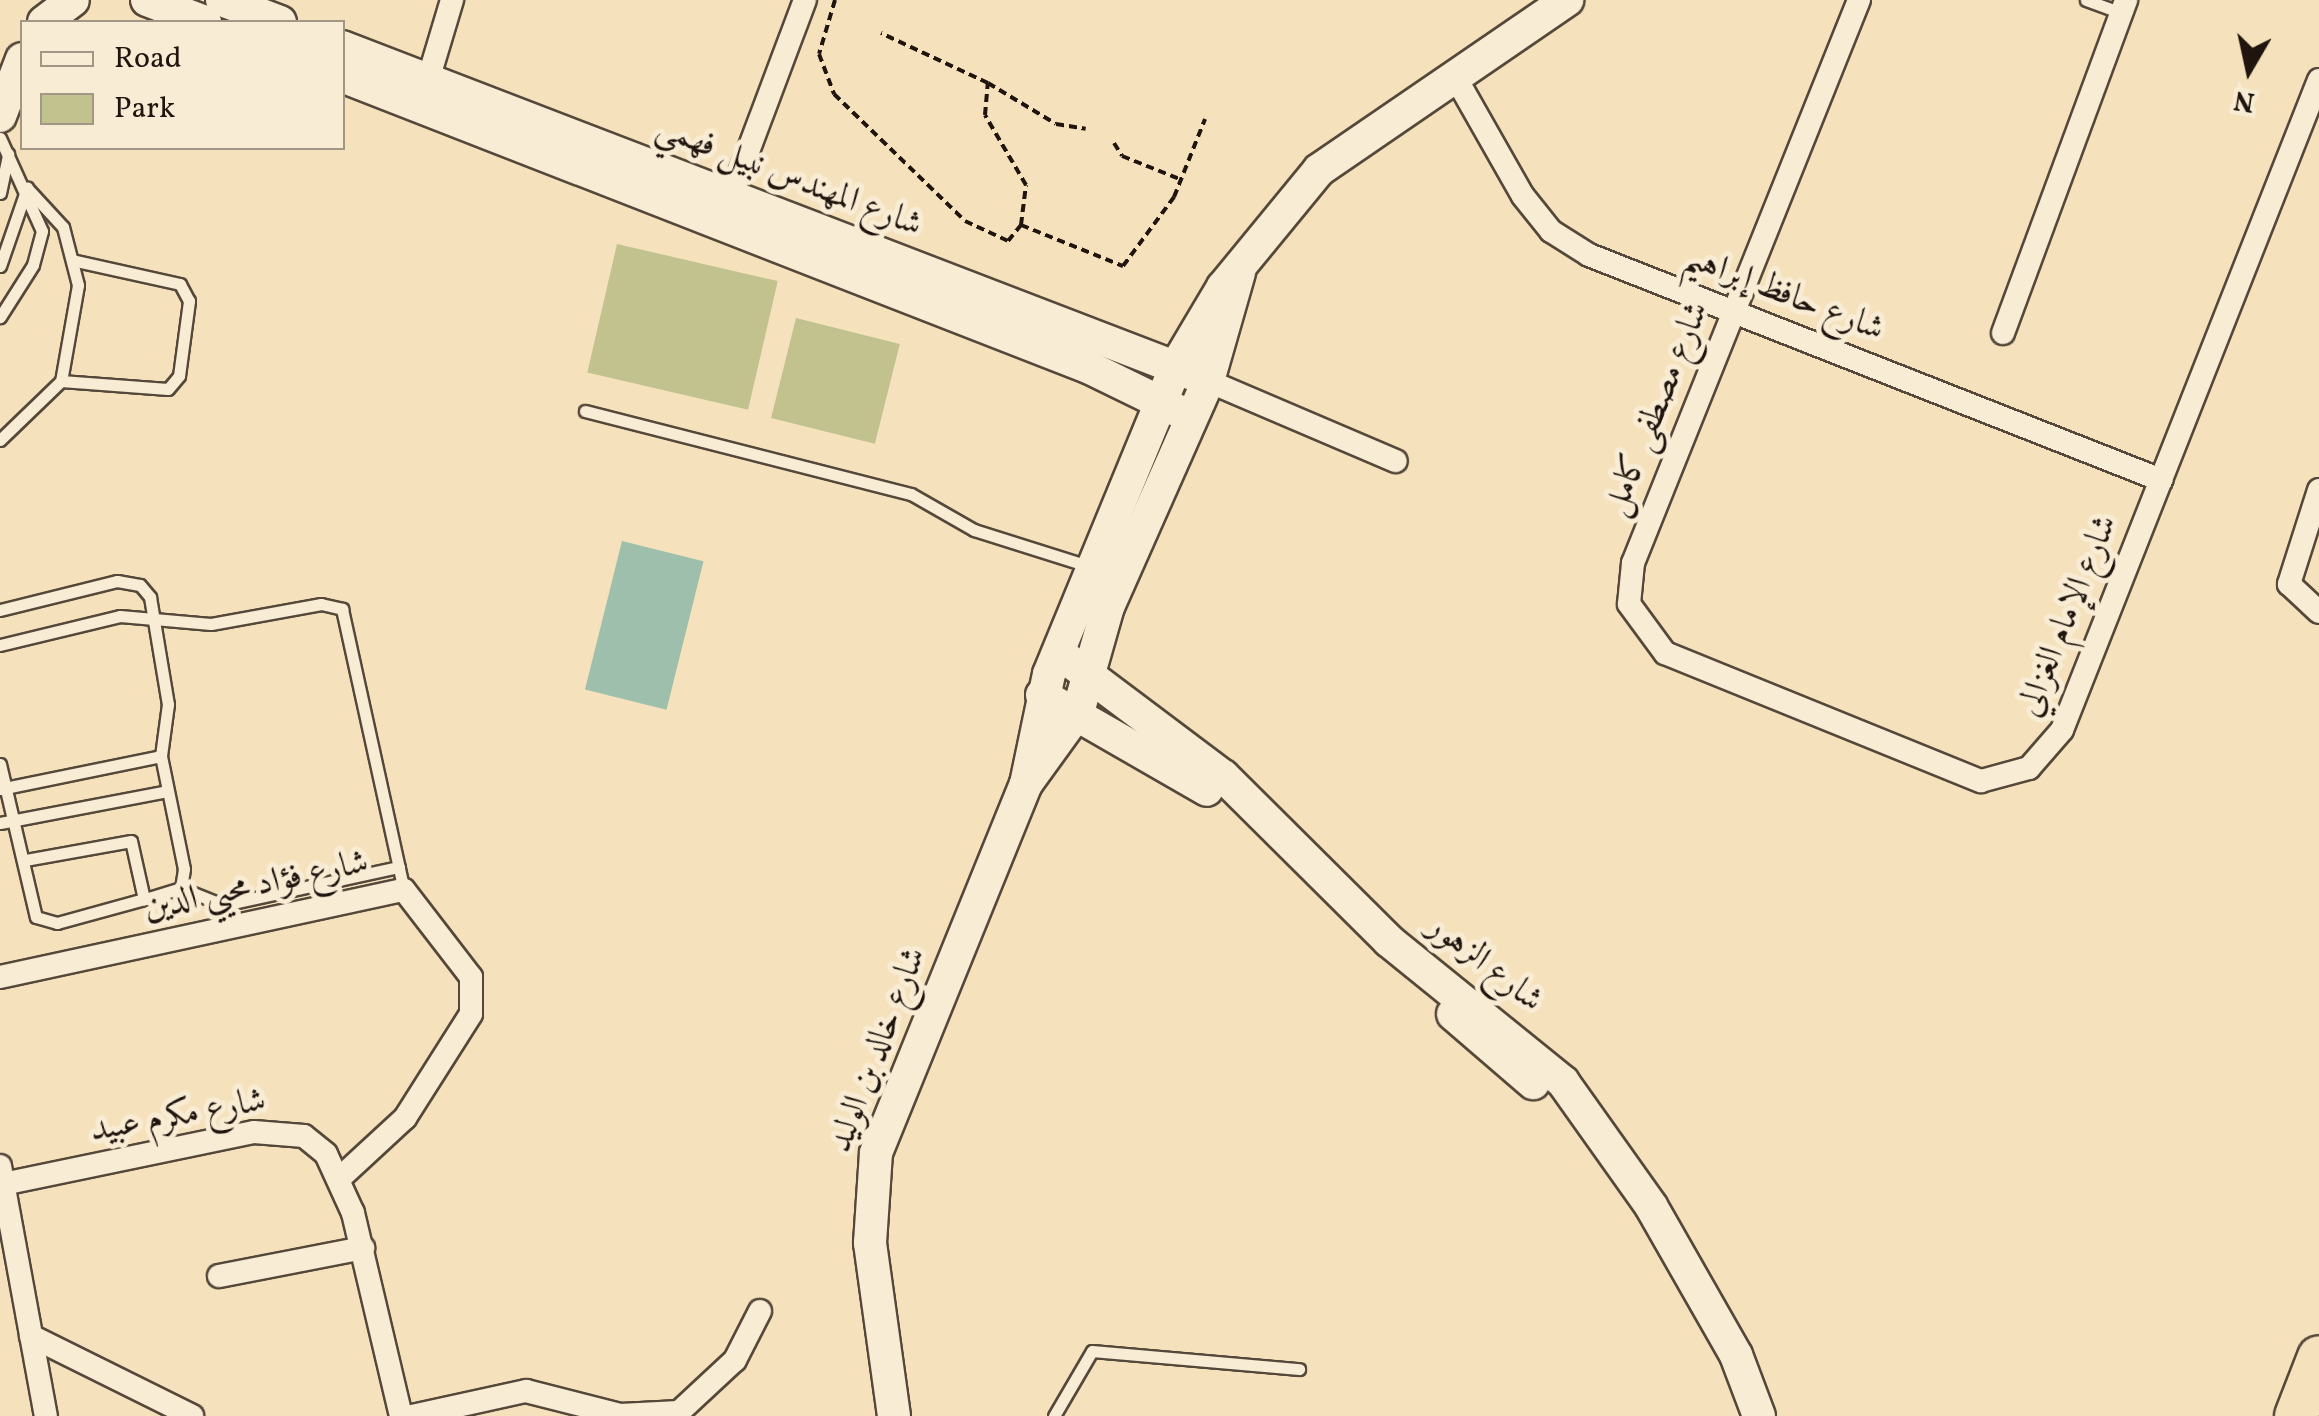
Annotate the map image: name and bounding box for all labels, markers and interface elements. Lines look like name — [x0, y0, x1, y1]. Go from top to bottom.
legend — [20, 20, 345, 150]
north arrow — [2199, 20, 2299, 120]
text: Road — [114, 38, 182, 80]
text: N — [2231, 79, 2257, 121]
text: Park — [114, 88, 175, 130]
street label: شارع المهندس نبيل فهمي — [650, 107, 928, 247]
street label: شارع حافظ إبراهيم — [1678, 237, 1890, 351]
street label: شارع مصطفى كامل — [1595, 296, 1719, 522]
street label: شارع الإمام الغزالي — [2009, 509, 2127, 723]
street label: شارع فؤاد محيي الدين — [140, 842, 372, 930]
street label: شارع الزهور — [1419, 906, 1551, 1022]
street label: شارع خالد بن الوليد — [820, 942, 936, 1158]
street label: شارع مكرم عبيد — [87, 1080, 269, 1152]

